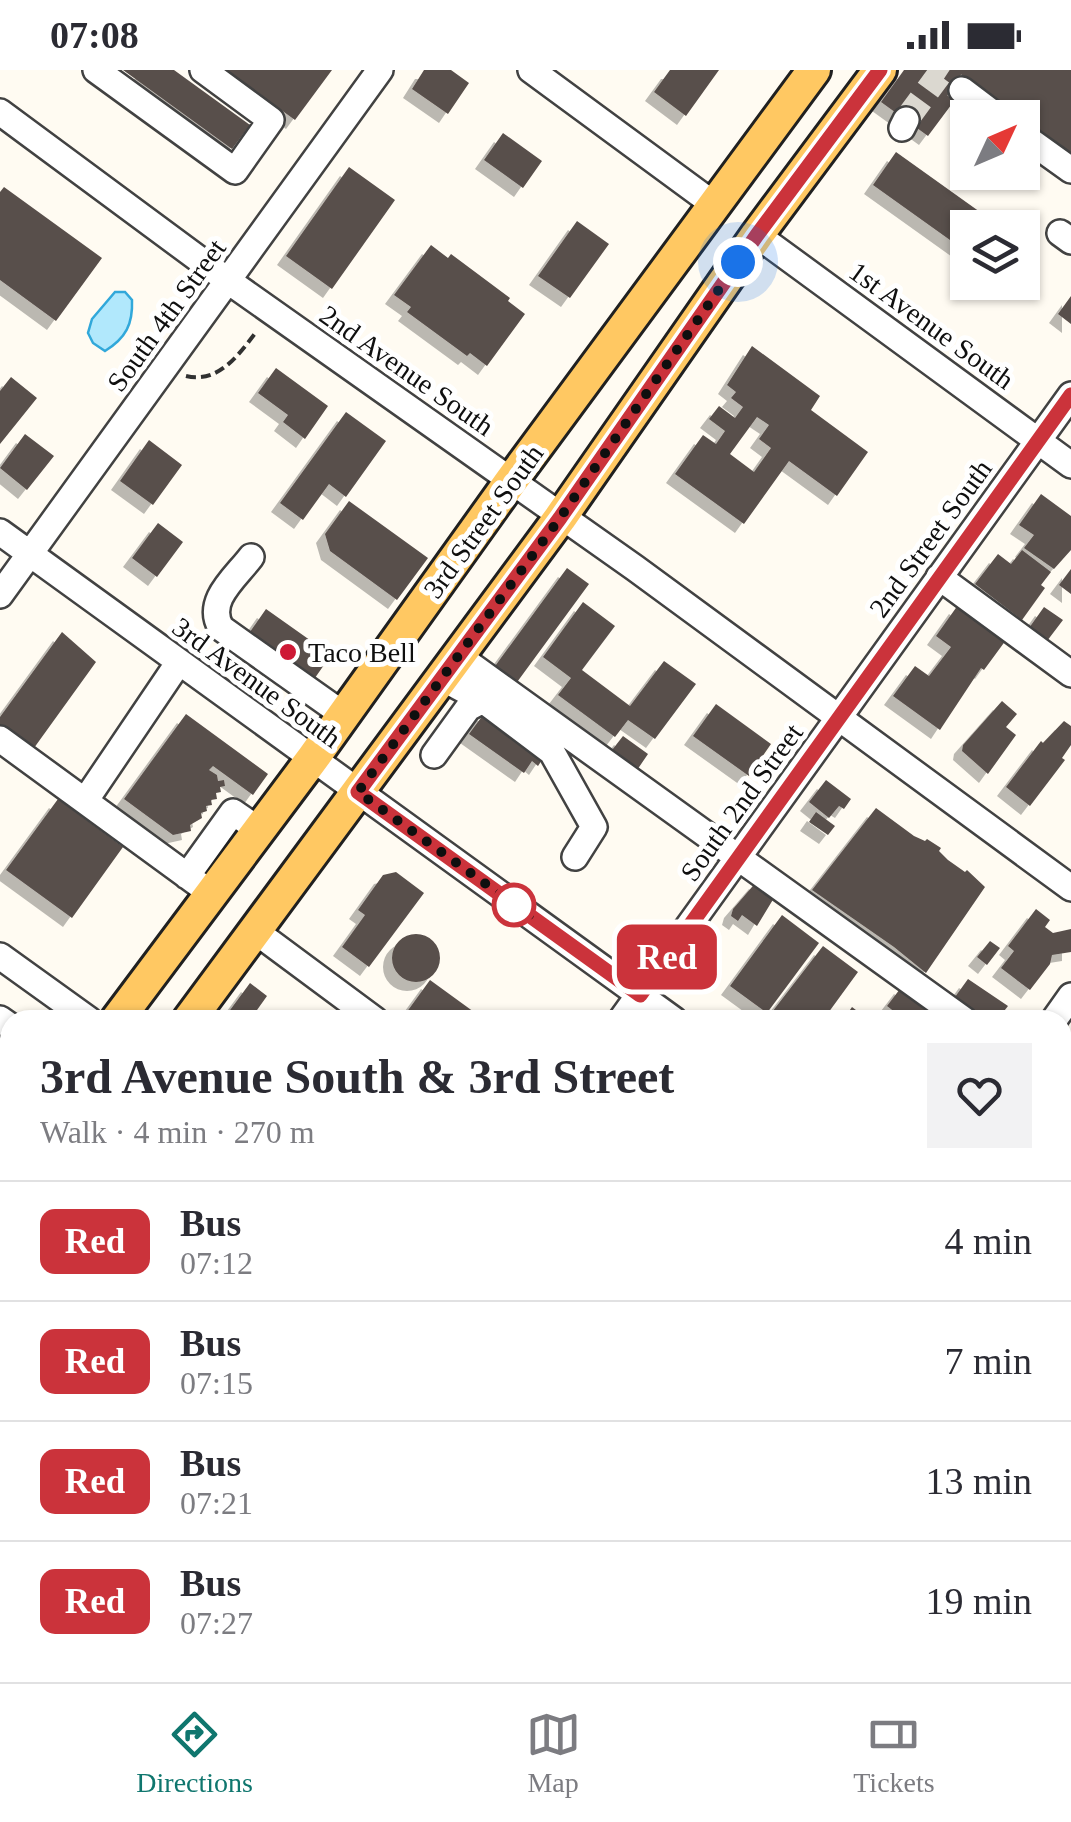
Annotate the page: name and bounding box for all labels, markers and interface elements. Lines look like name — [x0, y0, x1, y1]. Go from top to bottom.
text: 07:08 — [50, 14, 139, 56]
north arrow — [950, 100, 1040, 190]
map controls — [950, 100, 1040, 300]
button: layers — [950, 210, 1040, 300]
street label: South 4th Street — [101, 233, 232, 397]
your location — [713, 237, 763, 287]
street label: 1st Avenue South — [844, 255, 1020, 395]
street label: 2nd Avenue South — [314, 299, 499, 442]
street label: 3rd Street South — [417, 439, 549, 604]
street label: 2nd Street South — [863, 454, 998, 623]
street label: 3rd Avenue South — [167, 611, 347, 754]
place label: Taco Bell — [308, 637, 416, 668]
marker: Taco Bell — [277, 641, 299, 663]
street label: South 2nd Street — [674, 718, 809, 887]
unlabelled marker — [493, 884, 535, 926]
line badge: Red — [610, 924, 724, 990]
text: Red — [637, 938, 697, 977]
button: heart — [927, 1043, 1032, 1148]
text: 3rd Avenue South & 3rd Street — [40, 1050, 674, 1103]
text: Walk · 4 min · 270 m — [40, 1114, 315, 1150]
text: Bus — [180, 1202, 241, 1244]
text: 4 min — [944, 1220, 1032, 1262]
text: Red — [65, 1222, 125, 1261]
text: 07:12 — [180, 1245, 253, 1281]
text: Bus — [180, 1322, 241, 1364]
text: 7 min — [944, 1340, 1032, 1382]
text: Red — [65, 1342, 125, 1381]
text: 07:15 — [180, 1365, 253, 1401]
text: Bus — [180, 1442, 241, 1484]
text: 13 min — [925, 1460, 1032, 1502]
text: Red — [65, 1462, 125, 1501]
text: 07:21 — [180, 1485, 253, 1521]
text: Bus — [180, 1562, 241, 1604]
text: 19 min — [925, 1580, 1032, 1622]
text: Red — [65, 1582, 125, 1621]
text: 07:27 — [180, 1605, 253, 1641]
tab: Directions — [136, 1707, 253, 1799]
tab: Map — [526, 1707, 581, 1799]
tab: Tickets — [853, 1707, 935, 1799]

